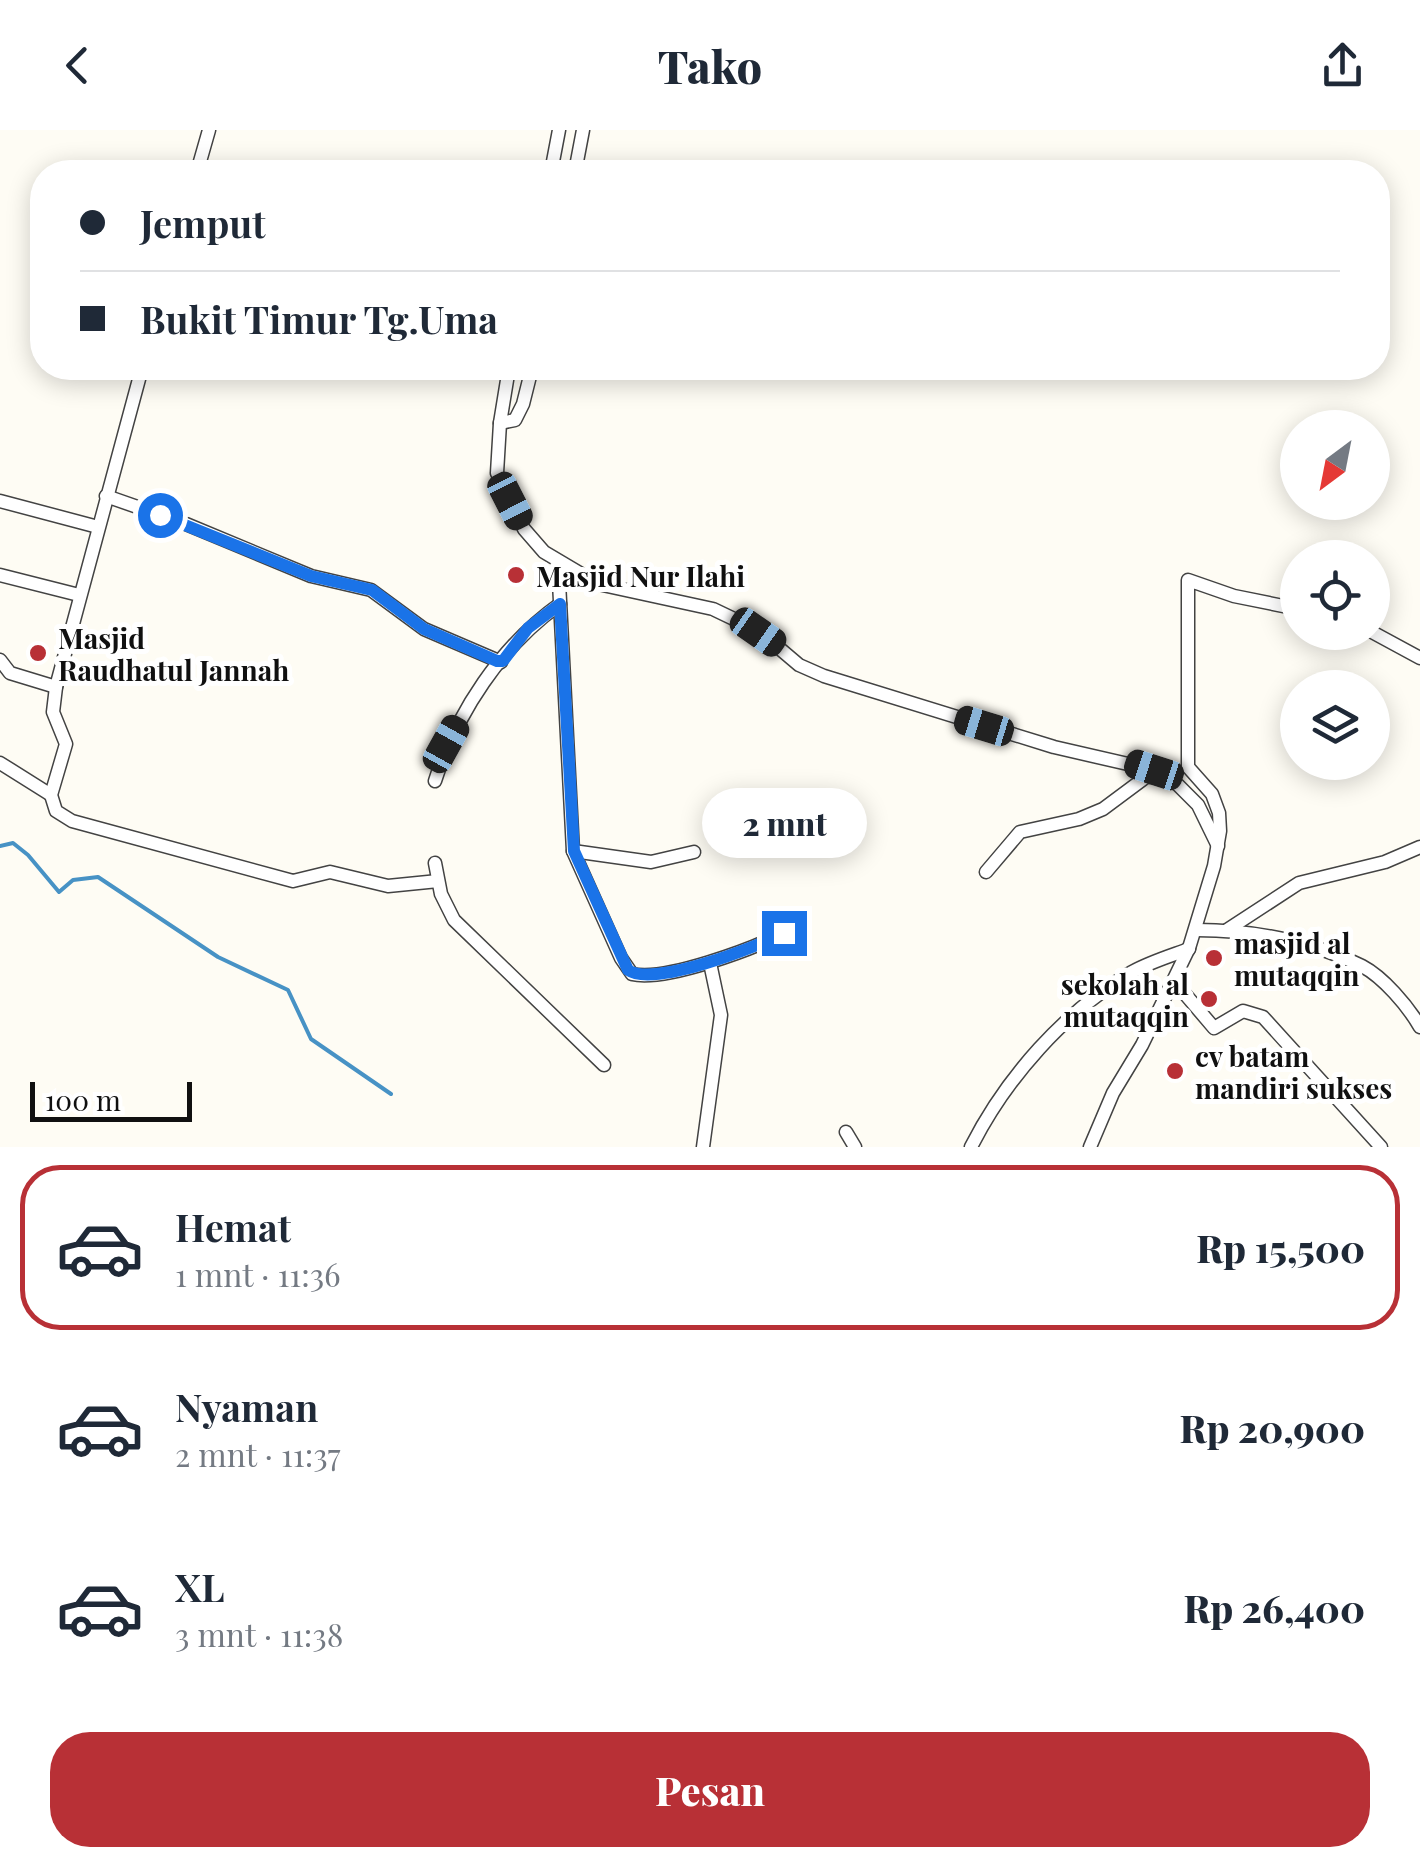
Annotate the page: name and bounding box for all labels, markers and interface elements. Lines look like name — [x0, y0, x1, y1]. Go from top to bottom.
text: Tako — [658, 35, 762, 95]
icon: back — [50, 38, 105, 93]
icon: share — [1315, 38, 1370, 93]
text: Jemput — [140, 197, 266, 248]
text: Bukit Timur Tg.Uma — [140, 293, 498, 344]
north arrow — [1280, 410, 1390, 520]
map controls — [1280, 410, 1390, 780]
car — [483, 467, 537, 535]
route start — [138, 493, 183, 538]
button: locate — [1280, 540, 1390, 650]
place label: Masjid Nur Ilahi — [536, 557, 745, 594]
marker: Masjid Nur Ilahi — [505, 564, 527, 586]
car — [725, 603, 791, 661]
place label: Masjid Raudhatul Jannah — [58, 619, 289, 688]
marker: Masjid Raudhatul Jannah — [27, 642, 49, 664]
button: layers — [1280, 670, 1390, 780]
car — [951, 703, 1017, 749]
car — [418, 710, 474, 778]
car — [1121, 746, 1187, 794]
callout: 2 mnt — [702, 788, 866, 858]
text: 2 mnt — [742, 801, 827, 844]
route end — [762, 911, 807, 956]
place label: masjid al mutaqqin — [1234, 924, 1359, 993]
marker: masjid al mutaqqin — [1203, 947, 1225, 969]
place label: sekolah al mutaqqin — [1061, 965, 1189, 1034]
marker: sekolah al mutaqqin — [1198, 988, 1220, 1010]
place label: cv batam mandiri sukses — [1195, 1037, 1392, 1106]
marker: cv batam mandiri sukses — [1164, 1060, 1186, 1082]
scale bar — [30, 1077, 192, 1121]
text: 100 m — [45, 1081, 121, 1118]
text: Hemat — [175, 1201, 291, 1252]
icon: car — [55, 1203, 145, 1293]
text: Rp 15,500 — [1196, 1222, 1365, 1273]
text: 1 mnt · 11:36 — [175, 1252, 341, 1295]
text: Nyaman — [175, 1381, 318, 1432]
icon: car — [55, 1383, 145, 1473]
text: Rp 20,900 — [1180, 1402, 1365, 1453]
text: 2 mnt · 11:37 — [175, 1432, 341, 1475]
text: XL — [175, 1561, 224, 1612]
icon: car — [55, 1563, 145, 1653]
text: Rp 26,400 — [1183, 1582, 1365, 1633]
text: 3 mnt · 11:38 — [175, 1612, 343, 1655]
button: Pesan — [50, 1732, 1370, 1847]

